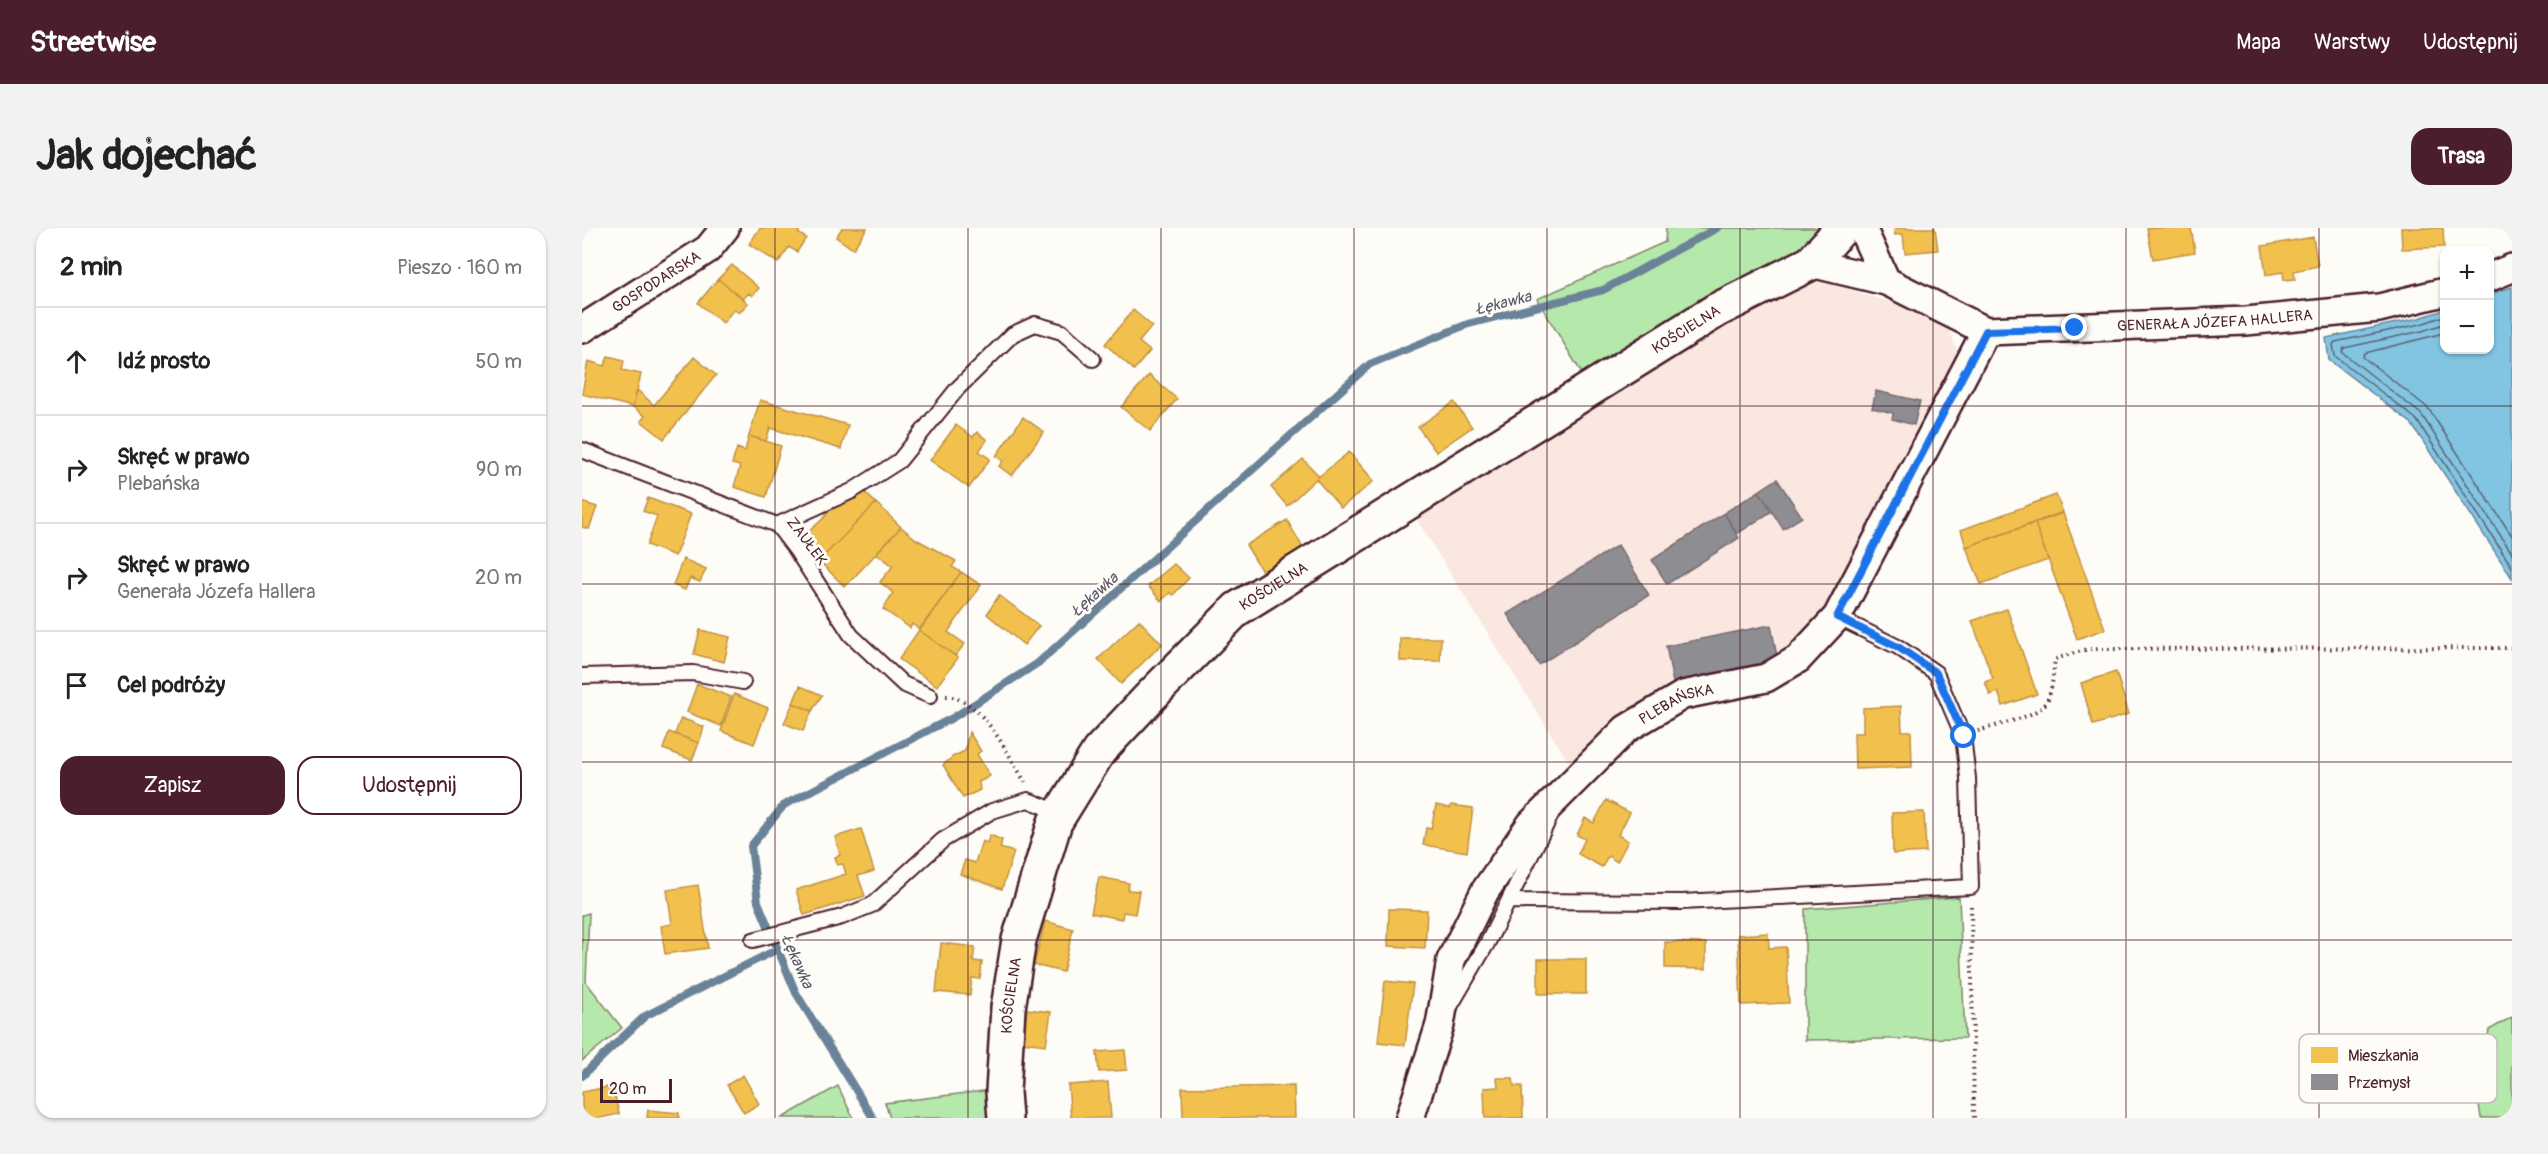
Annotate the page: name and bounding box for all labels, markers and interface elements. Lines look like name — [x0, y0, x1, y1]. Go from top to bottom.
text: Streetwise — [30, 25, 156, 60]
text: Mapa — [2236, 29, 2281, 56]
text: Warstwy — [2314, 29, 2390, 56]
text: Udostępnij — [2423, 29, 2518, 56]
button: Trasa — [2411, 128, 2512, 185]
text: Jak dojechać — [36, 130, 257, 182]
map controls — [2440, 246, 2494, 354]
button: + — [2440, 246, 2494, 300]
street label: GOSPODARSKA — [609, 247, 705, 317]
text: 2 min — [60, 251, 122, 283]
text: Pieszo · 160 m — [397, 255, 522, 280]
water label: Łękawka — [1473, 286, 1535, 320]
button: − — [2440, 300, 2494, 354]
street label: KOŚCIELNA — [1648, 301, 1724, 358]
street label: GENERAŁA JÓZEFA HALLERA — [2117, 306, 2314, 336]
route end — [2061, 314, 2087, 340]
icon: ahead — [60, 345, 93, 378]
text: Idź prosto — [117, 347, 210, 375]
text: 50 m — [475, 349, 522, 374]
text: Skręć w prawo — [117, 443, 250, 471]
icon: right — [60, 453, 93, 486]
text: 90 m — [476, 457, 522, 482]
text: Plebańska — [117, 471, 200, 496]
street label: ZAUŁEK — [782, 513, 831, 569]
text: Skręć w prawo — [117, 551, 250, 579]
street label: KOŚCIELNA — [1236, 558, 1312, 615]
icon: right — [60, 561, 93, 594]
text: 20 m — [475, 565, 522, 590]
water label: Łękawka — [1067, 567, 1124, 621]
text: Generała Józefa Hallera — [117, 579, 315, 604]
icon: arrive — [60, 669, 93, 702]
text: Cel podróży — [117, 671, 225, 699]
street label: PLEBAŃSKA — [1635, 680, 1715, 729]
route start — [1950, 722, 1976, 748]
button: Zapisz — [60, 756, 285, 815]
button: Udostępnij — [297, 756, 522, 815]
water label: Łękawka — [776, 931, 818, 993]
street label: KOŚCIELNA — [997, 956, 1026, 1034]
legend — [2299, 1034, 2497, 1103]
text: Mieszkania — [2348, 1046, 2419, 1066]
text: Przemysł — [2348, 1073, 2411, 1093]
scale bar — [600, 1076, 672, 1104]
text: 20 m — [609, 1079, 647, 1099]

